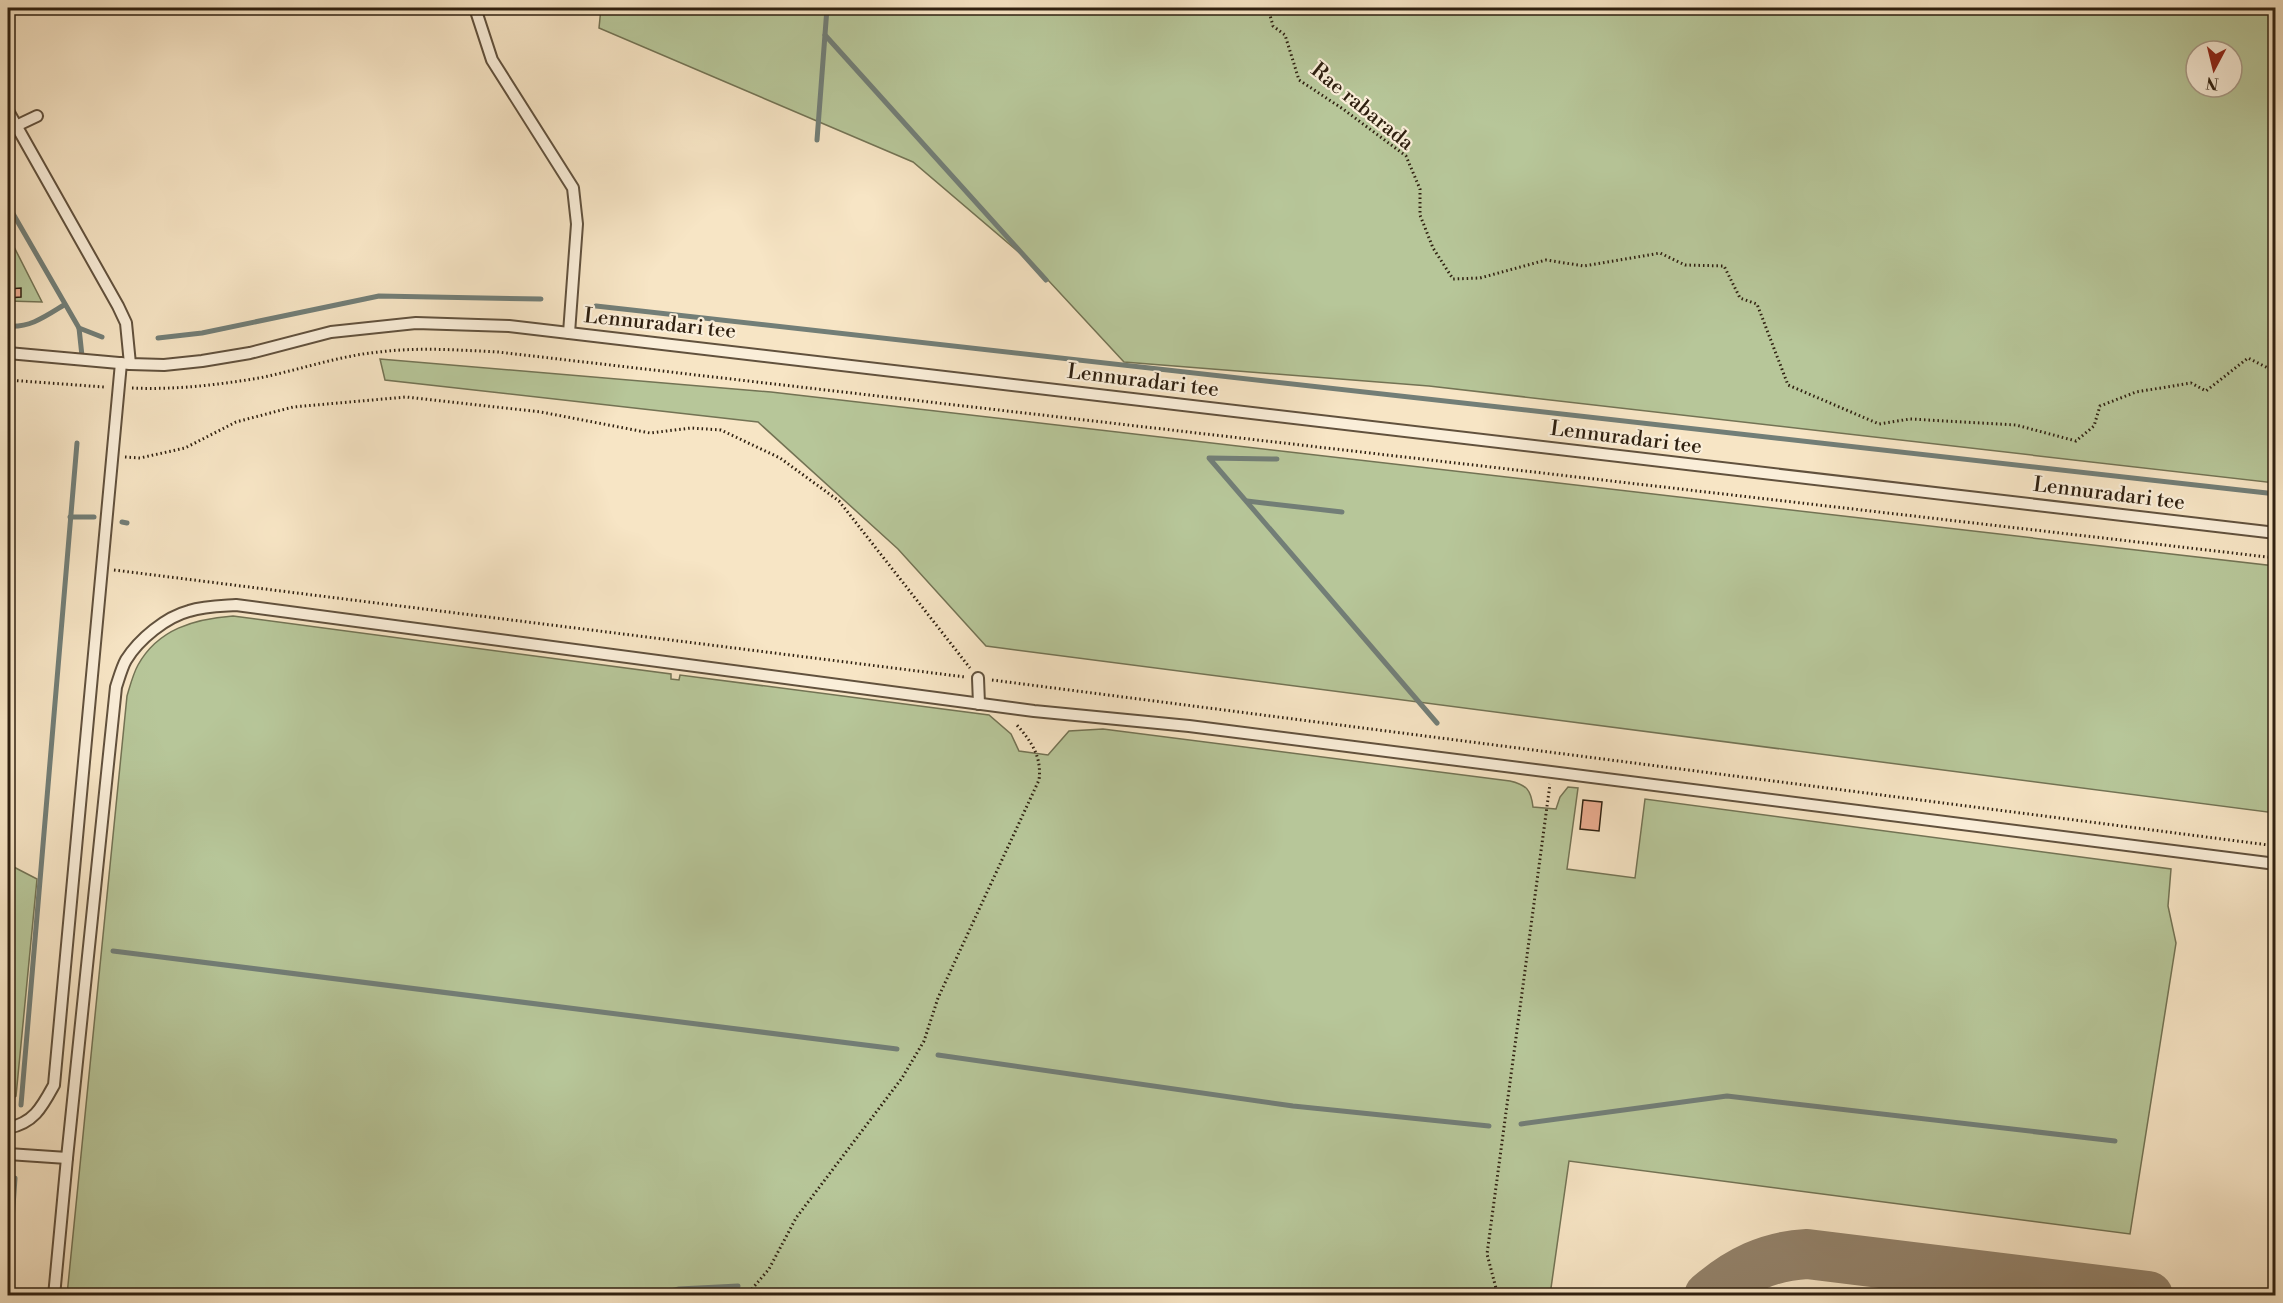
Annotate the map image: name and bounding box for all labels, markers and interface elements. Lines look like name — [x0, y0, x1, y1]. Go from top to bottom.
north arrow — [2184, 39, 2244, 99]
street label: Rae rabarada — [1305, 58, 1419, 157]
text: N — [2204, 72, 2220, 94]
street label: Lennuradari tee — [583, 303, 737, 345]
street label: Lennuradari tee — [1066, 359, 1220, 403]
street label: Lennuradari tee — [1549, 416, 1703, 460]
street label: Lennuradari tee — [2032, 472, 2186, 516]

